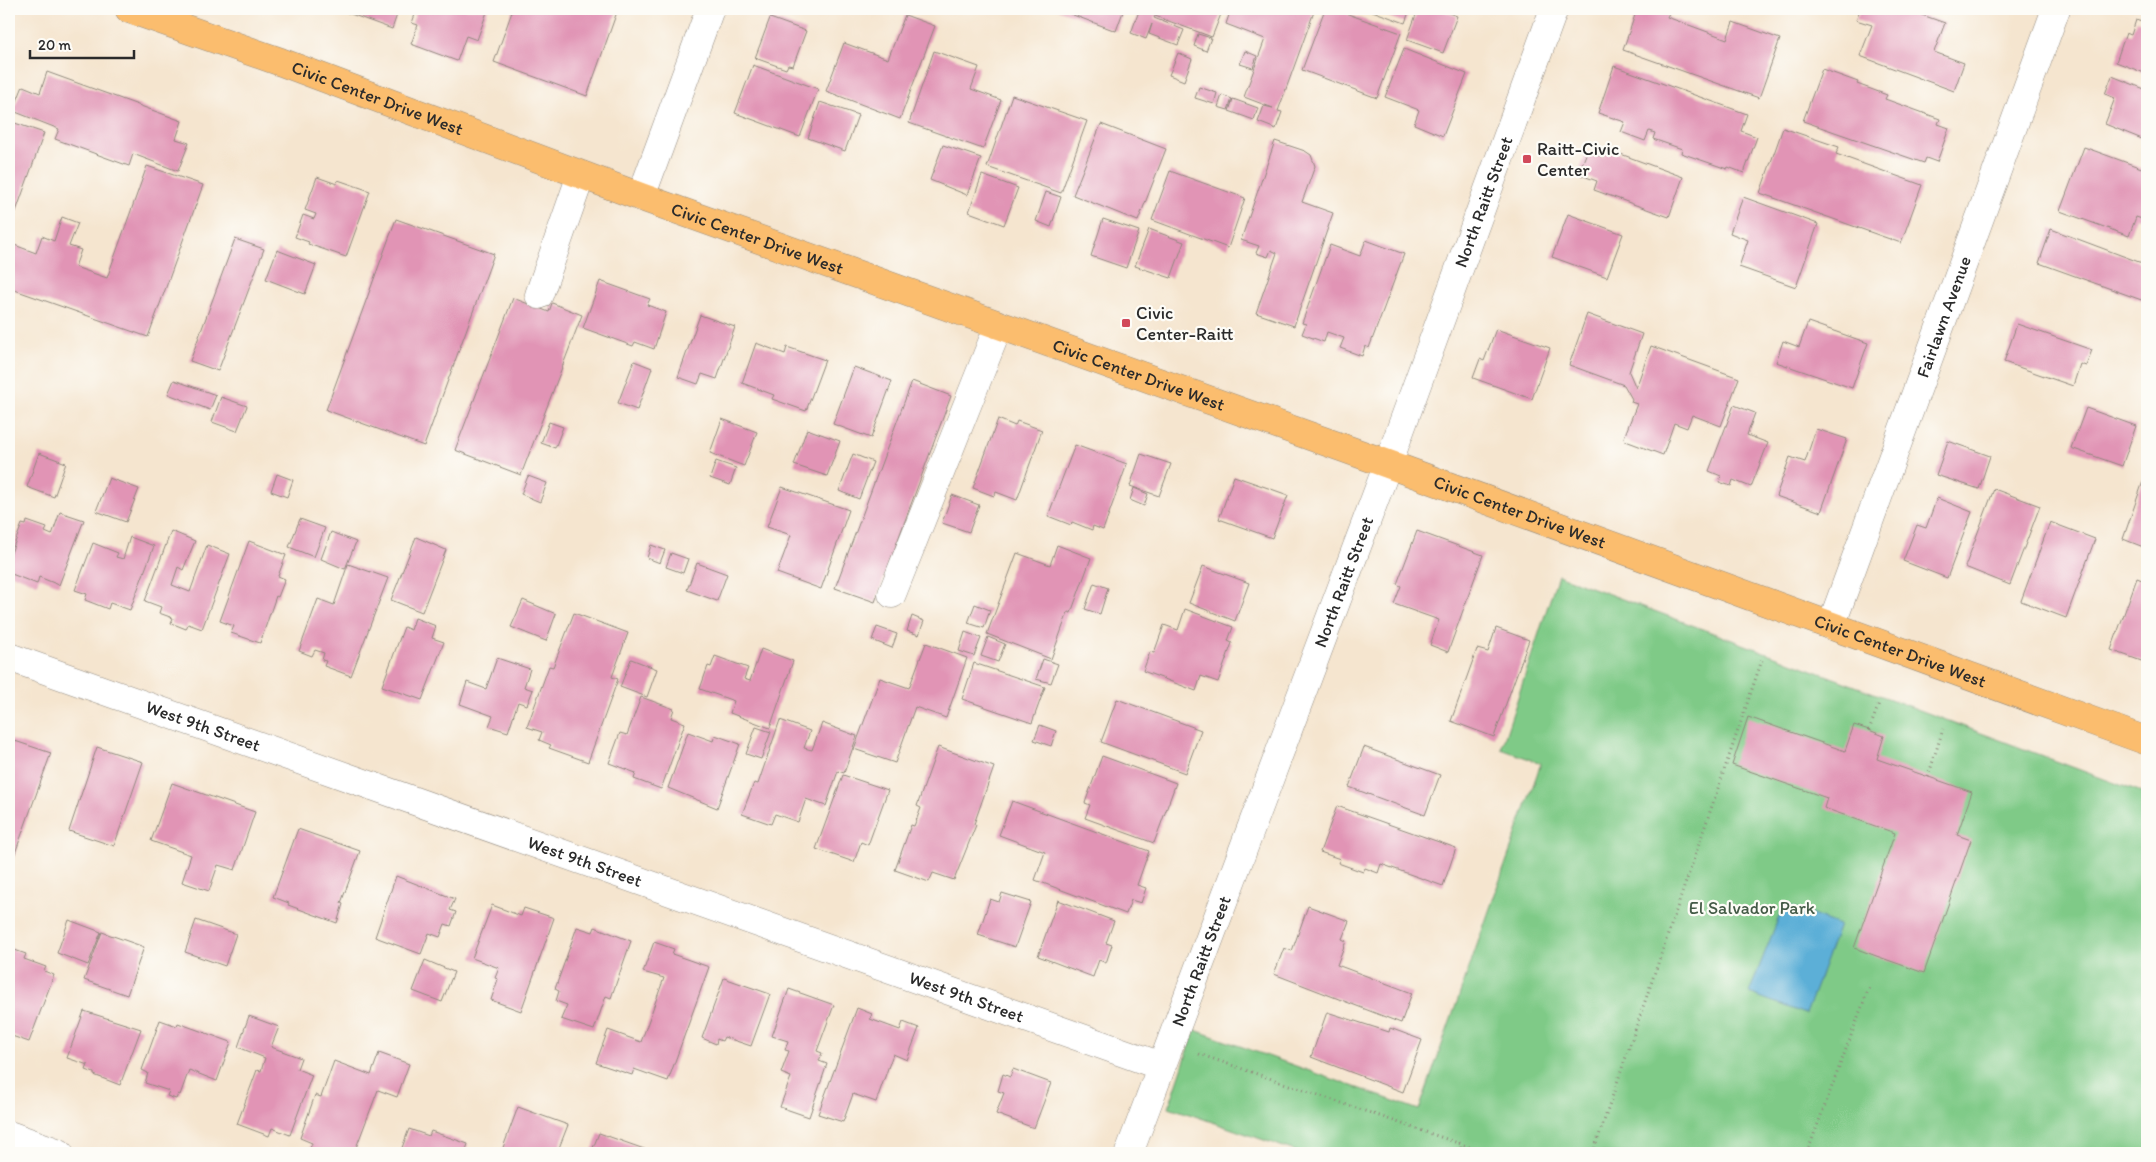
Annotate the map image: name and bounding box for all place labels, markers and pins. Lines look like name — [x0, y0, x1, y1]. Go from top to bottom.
place label: Raitt-Civic Center — [1537, 138, 1619, 181]
marker: Raitt-Civic Center — [1521, 153, 1533, 165]
place label: Civic Center-Raitt — [1136, 302, 1234, 345]
marker: Civic Center-Raitt — [1120, 317, 1132, 329]

